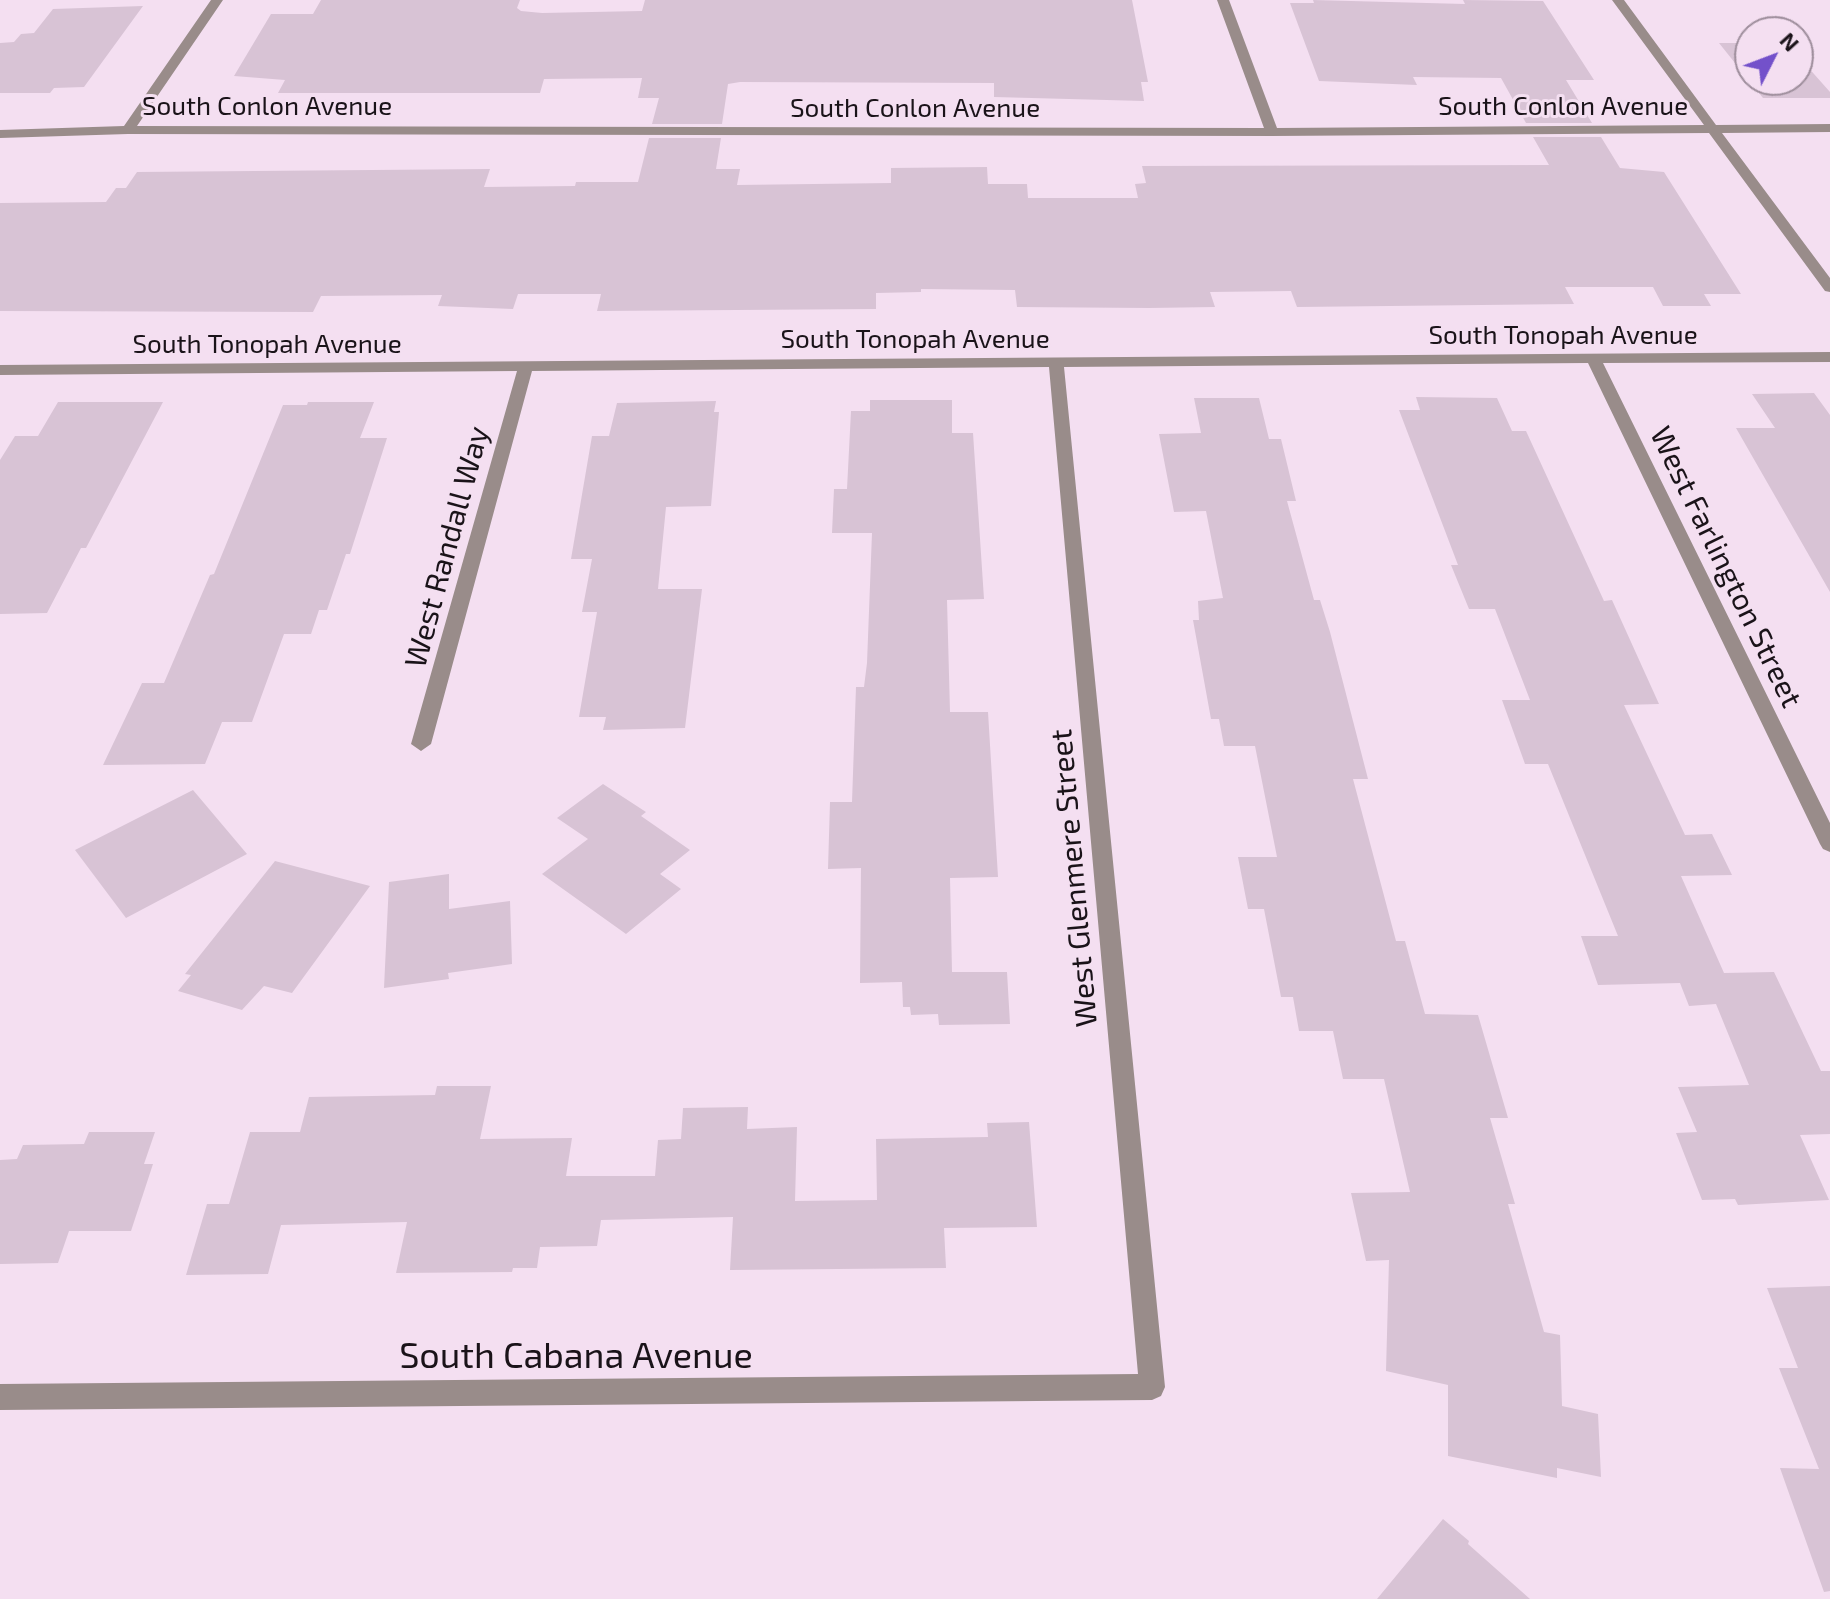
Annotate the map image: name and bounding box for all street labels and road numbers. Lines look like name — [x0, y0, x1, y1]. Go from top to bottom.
street label: South Conlon Avenue — [142, 90, 392, 122]
street label: South Conlon Avenue — [1438, 90, 1688, 122]
street label: South Conlon Avenue — [790, 92, 1040, 124]
street label: South Tonopah Avenue — [1428, 319, 1698, 351]
street label: South Tonopah Avenue — [780, 323, 1050, 355]
street label: South Tonopah Avenue — [132, 328, 402, 360]
street label: West Farlington Street — [1642, 421, 1810, 713]
street label: West Randall Way — [397, 422, 497, 672]
street label: West Glenmere Street — [1043, 728, 1105, 1028]
street label: South Cabana Avenue — [399, 1334, 753, 1378]

